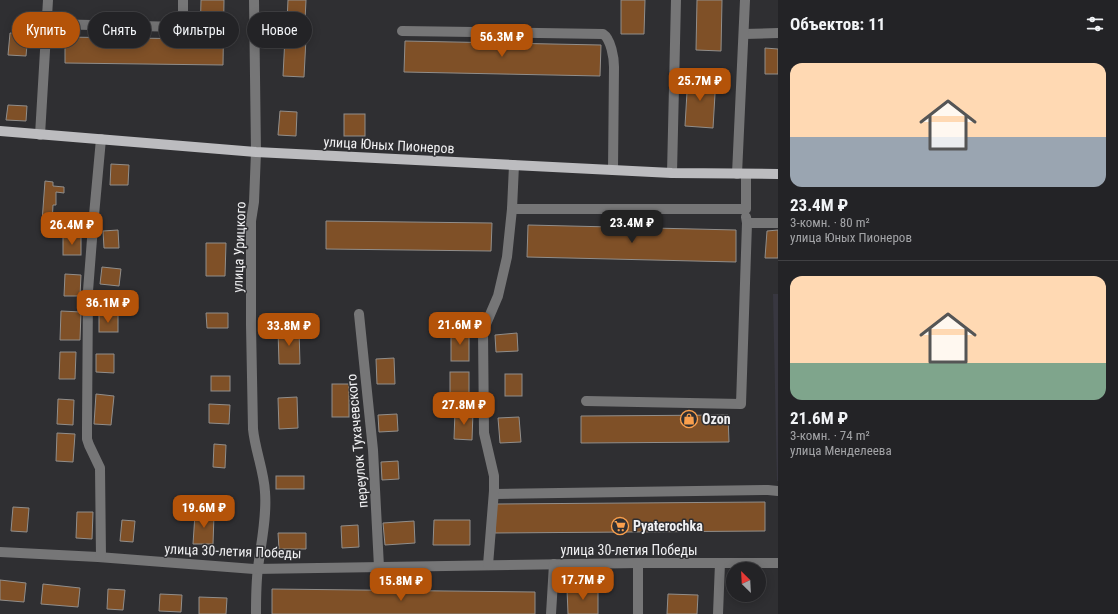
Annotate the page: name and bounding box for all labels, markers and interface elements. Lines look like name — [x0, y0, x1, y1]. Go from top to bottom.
chip: Купить — [12, 12, 80, 48]
chip: Снять — [88, 12, 151, 48]
chip: Фильтры — [159, 12, 239, 48]
chip: Новое — [247, 12, 312, 48]
icon: filters — [1084, 13, 1106, 35]
text: Объектов: 11 — [790, 14, 885, 34]
pin: 56.3M ₽ — [465, 24, 539, 58]
text: 56.3M ₽ — [480, 29, 524, 44]
pin: 25.7M ₽ — [663, 68, 737, 102]
text: 25.7M ₽ — [678, 73, 722, 88]
icon: home — [912, 89, 984, 161]
street label: улица Юных Пионеров — [323, 134, 455, 156]
text: 23.4M ₽ — [790, 195, 848, 215]
street label: улица Урицкого — [229, 201, 249, 293]
pin: 23.4M ₽ — [595, 210, 669, 244]
pin: 26.4M ₽ — [35, 212, 109, 246]
text: 23.4M ₽ — [610, 215, 654, 230]
text: 3-комн. · 80 m² — [790, 215, 870, 230]
text: 26.4M ₽ — [50, 217, 94, 232]
text: улица Юных Пионеров — [790, 230, 912, 245]
pin: 36.1M ₽ — [71, 290, 145, 324]
text: 36.1M ₽ — [86, 295, 130, 310]
icon: home — [912, 302, 984, 374]
pin: 21.6M ₽ — [423, 312, 497, 346]
pin: 33.8M ₽ — [252, 313, 326, 347]
text: 21.6M ₽ — [438, 317, 482, 332]
text: 33.8M ₽ — [267, 318, 311, 333]
street label: переулок Тухачевского — [343, 373, 371, 509]
pin: 27.8M ₽ — [427, 392, 501, 426]
text: 27.8M ₽ — [442, 397, 486, 412]
text: 21.6M ₽ — [790, 408, 848, 428]
shop icon: Ozon — [679, 409, 699, 429]
place label: Ozon — [702, 411, 731, 427]
text: 3-комн. · 74 m² — [790, 428, 870, 443]
text: улица Менделеева — [790, 443, 892, 458]
pin: 19.6M ₽ — [167, 495, 241, 529]
text: 19.6M ₽ — [182, 500, 226, 515]
supermarket icon: Pyaterochka — [610, 516, 630, 536]
place label: Pyaterochka — [633, 518, 703, 534]
street label: улица 30-летия Победы — [164, 541, 302, 561]
street label: улица 30-летия Победы — [560, 542, 698, 558]
north arrow — [726, 562, 766, 602]
map controls — [726, 562, 766, 602]
pin: 17.7M ₽ — [546, 567, 620, 601]
pin: 15.8M ₽ — [364, 568, 438, 602]
text: 17.7M ₽ — [561, 572, 605, 587]
text: 15.8M ₽ — [379, 573, 423, 588]

